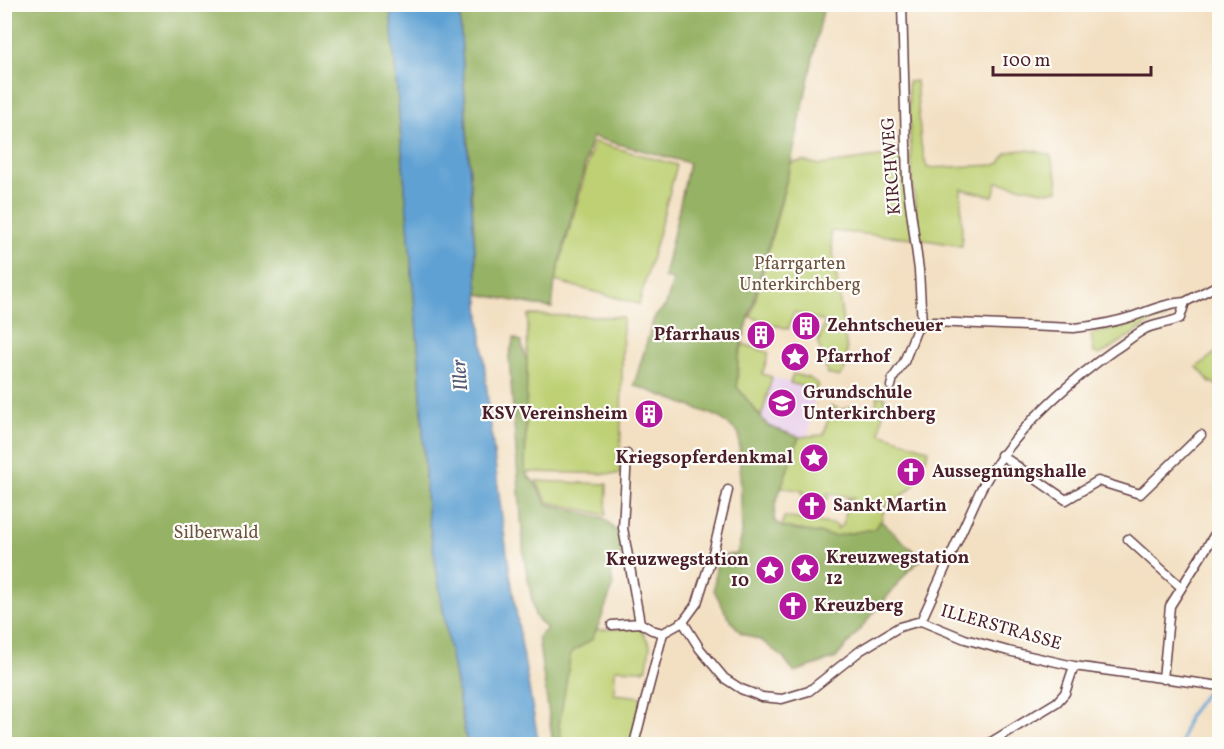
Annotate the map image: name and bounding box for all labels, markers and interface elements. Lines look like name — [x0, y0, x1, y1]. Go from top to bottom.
scale bar — [993, 39, 1150, 77]
text: 100 m — [1002, 49, 1051, 74]
street label: KIRCHWEG — [876, 116, 908, 216]
park label: Pfarrgarten Unterkirchberg — [739, 252, 861, 298]
building icon: Zehntscheuer — [790, 310, 822, 342]
place label: Zehntscheuer — [827, 314, 944, 339]
building icon: Pfarrhaus — [745, 319, 777, 351]
place label: Pfarrhaus — [654, 323, 740, 348]
place icon: Pfarrhof — [779, 341, 811, 373]
place label: Pfarrhof — [816, 345, 892, 370]
water label: Iller — [446, 357, 476, 392]
place label: Grundschule Unterkirchberg — [803, 381, 936, 427]
school or university icon: Grundschule Unterkirchberg — [766, 387, 798, 419]
building icon: KSV Vereinsheim — [633, 398, 665, 430]
place label: KSV Vereinsheim — [481, 402, 628, 427]
place icon: Kriegsopferdenkmal — [798, 442, 830, 474]
place label: Kriegsopferdenkmal — [615, 446, 793, 471]
church icon: Aussegnungshalle — [895, 456, 927, 488]
place label: Aussegnungshalle — [932, 460, 1087, 485]
church icon: Sankt Martin — [796, 490, 828, 522]
place label: Sankt Martin — [833, 494, 947, 519]
park label: Silberwald — [173, 521, 259, 546]
place label: Kreuzwegstation 12 — [826, 546, 969, 592]
place label: Kreuzwegstation 10 — [606, 548, 749, 594]
place icon: Kreuzwegstation 12 — [789, 552, 821, 584]
place icon: Kreuzwegstation 10 — [754, 554, 786, 586]
church icon: Kreuzberg — [777, 590, 809, 622]
place label: Kreuzberg — [814, 594, 903, 619]
street label: ILLERSTRASSE — [938, 599, 1065, 657]

